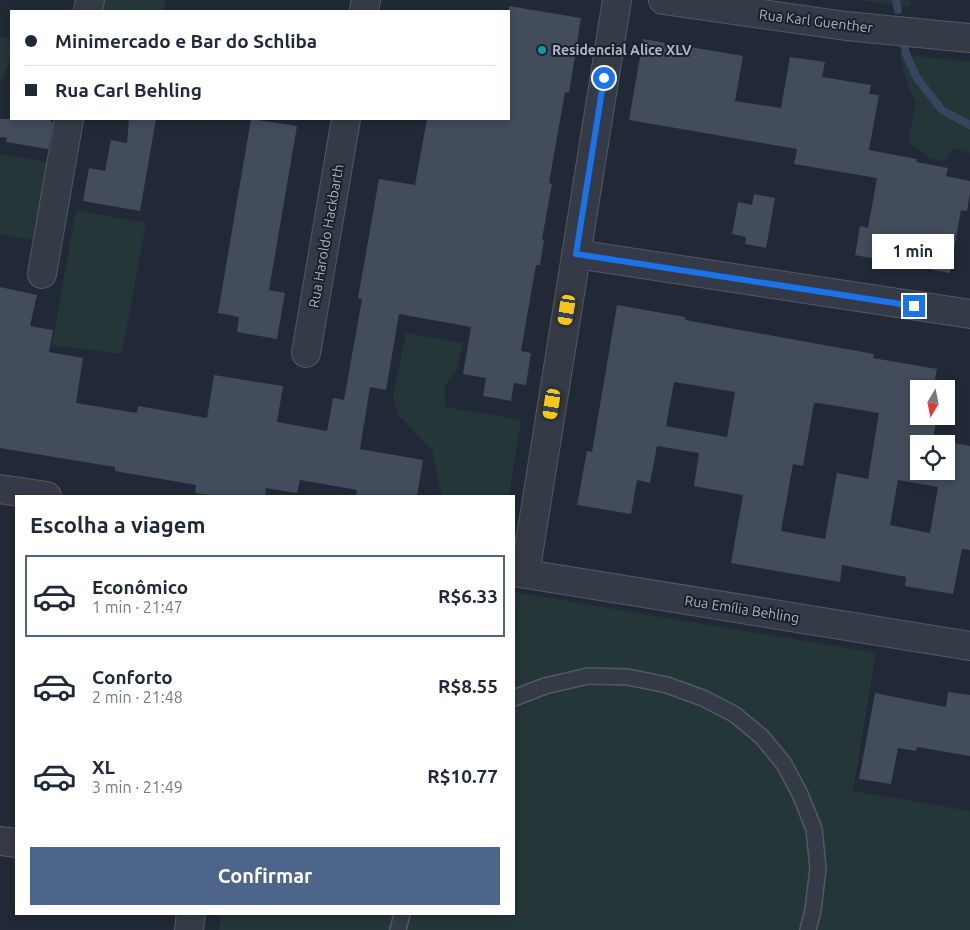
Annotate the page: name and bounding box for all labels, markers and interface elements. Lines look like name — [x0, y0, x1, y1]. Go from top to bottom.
street label: Rua Karl Guenther — [758, 6, 874, 36]
text: Minimercado e Bar do Schliba — [55, 30, 317, 52]
place label: Residencial Alice XLV — [552, 42, 692, 58]
marker: Residencial Alice XLV — [536, 44, 548, 56]
route start — [593, 67, 615, 89]
text: Rua Carl Behling — [55, 79, 202, 101]
street label: Rua Haroldo Hackbarth — [305, 163, 347, 309]
callout: 1 min — [873, 234, 955, 268]
text: 1 min — [893, 242, 933, 260]
car — [557, 294, 576, 326]
route end — [903, 295, 925, 317]
north arrow — [910, 380, 955, 425]
map controls — [910, 380, 955, 480]
car — [542, 388, 561, 420]
button: locate — [910, 435, 955, 480]
text: Escolha a viagem — [30, 512, 205, 537]
icon: car — [32, 574, 77, 619]
text: Econômico — [92, 576, 188, 598]
text: R$6.33 — [438, 585, 498, 607]
street label: Rua Emília Behling — [684, 592, 800, 626]
text: 1 min · 21:47 — [92, 598, 183, 616]
icon: car — [32, 664, 77, 709]
text: Conforto — [92, 666, 173, 688]
text: R$8.55 — [438, 675, 498, 697]
text: 2 min · 21:48 — [92, 688, 183, 706]
icon: car — [32, 754, 77, 799]
text: XL — [92, 756, 115, 778]
text: R$10.77 — [427, 765, 498, 787]
text: 3 min · 21:49 — [92, 778, 183, 796]
button: Confirmar — [30, 847, 500, 905]

